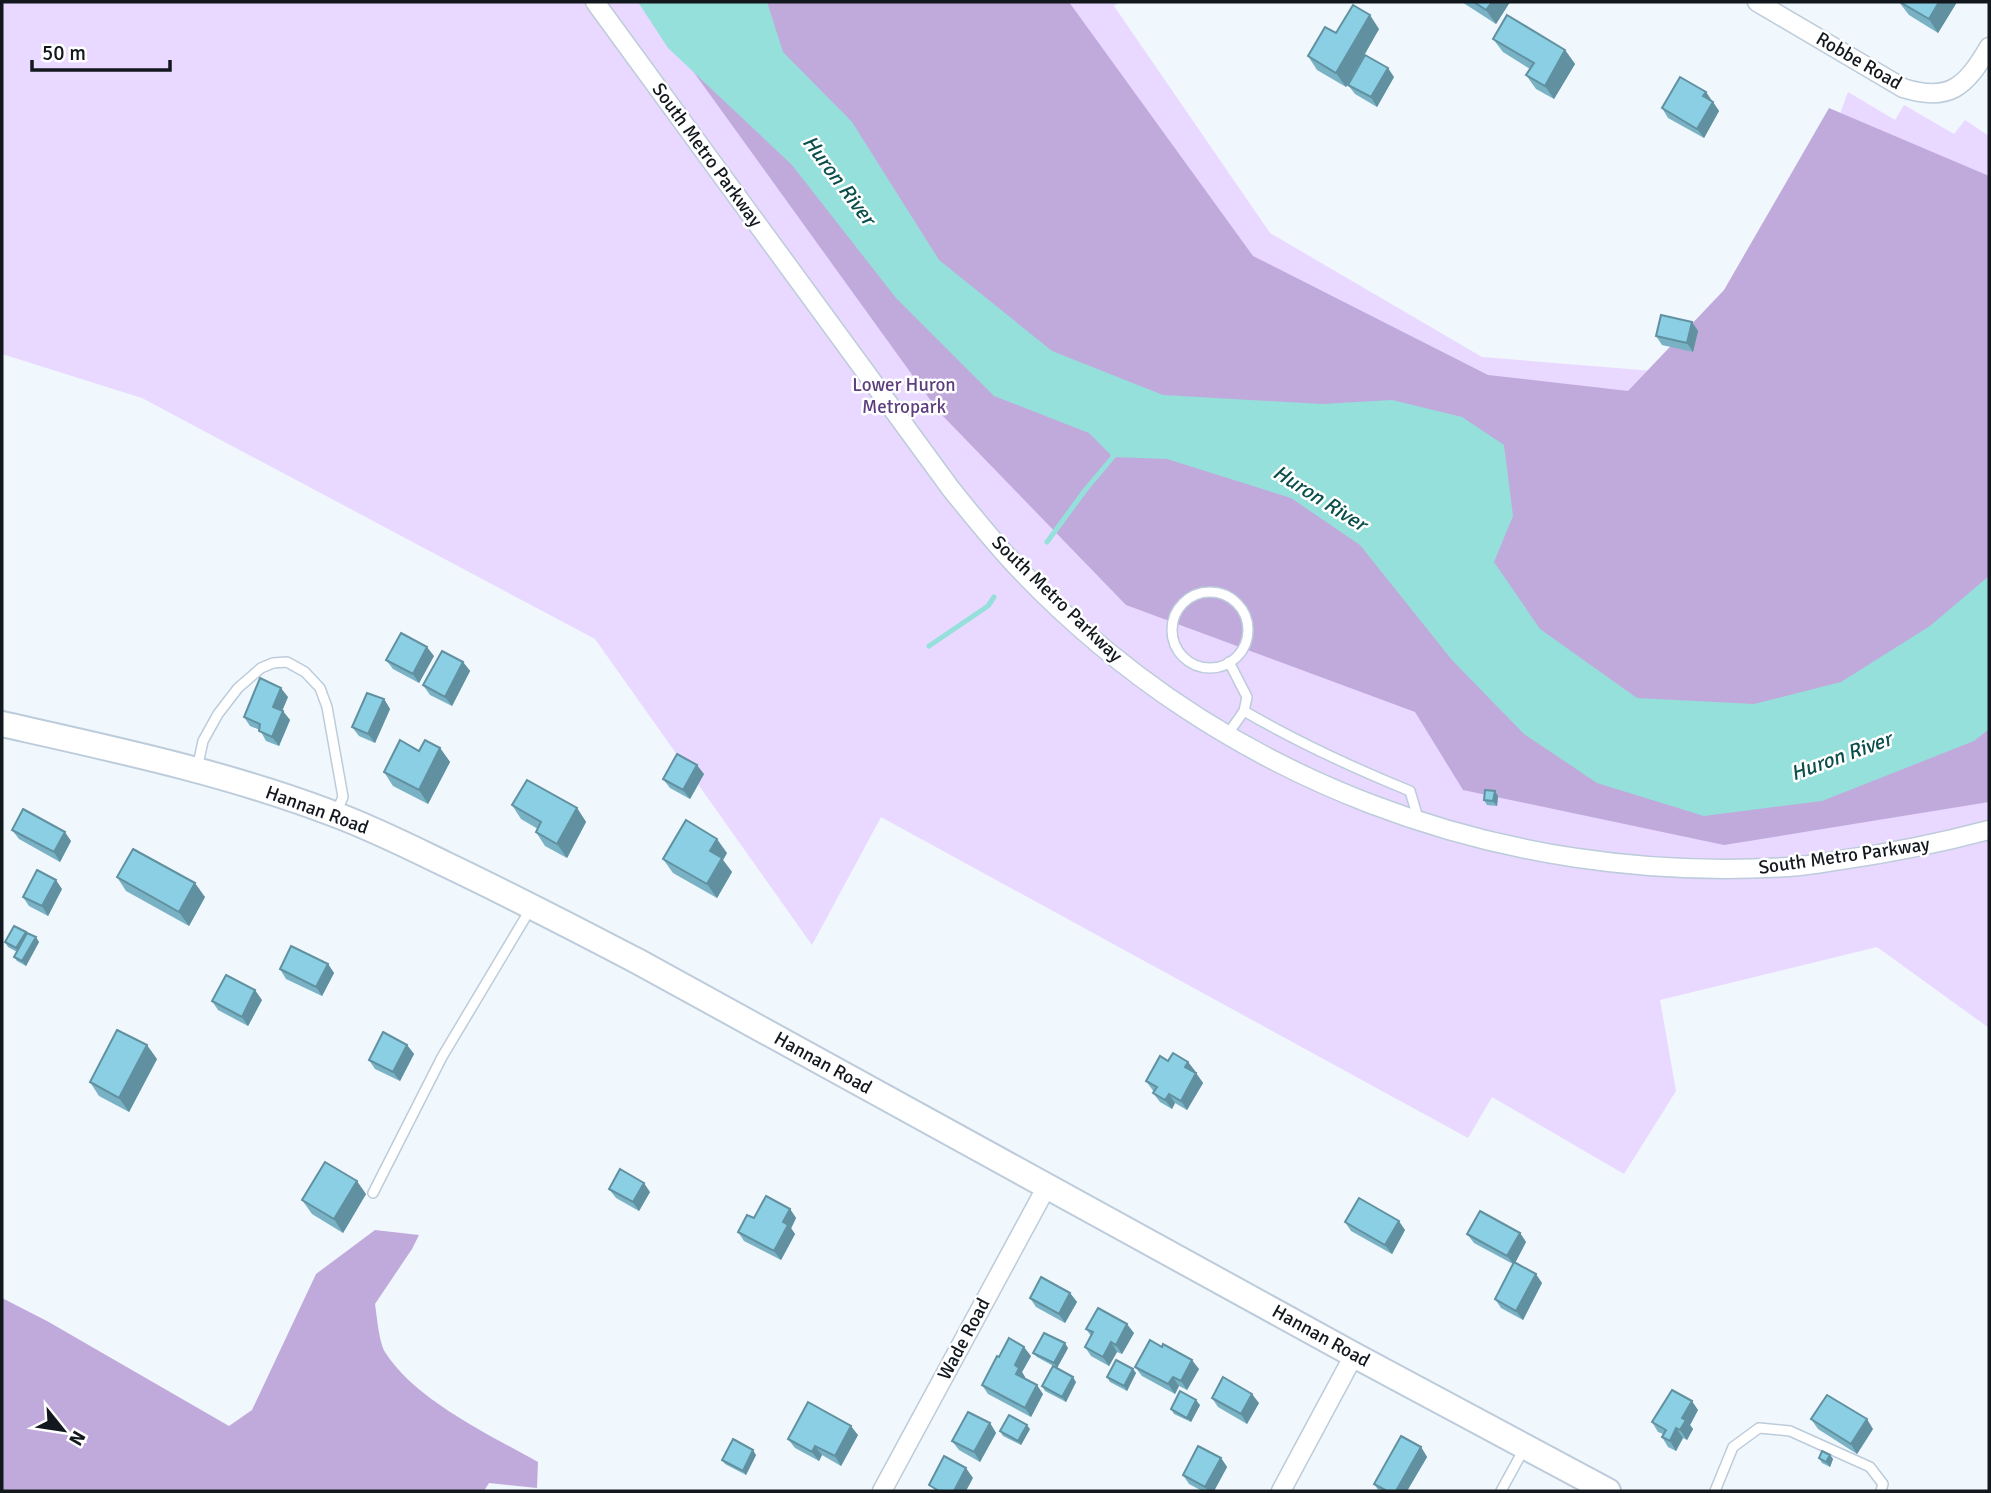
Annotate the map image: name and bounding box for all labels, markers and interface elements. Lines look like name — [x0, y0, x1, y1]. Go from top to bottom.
street label: Robbe Road — [1812, 27, 1906, 95]
scale bar — [32, 28, 170, 72]
text: 50 m — [42, 40, 86, 66]
street label: South Metro Parkway — [647, 78, 767, 232]
water label: Huron River — [797, 130, 883, 233]
park label: Lower Huron Metropark — [852, 373, 956, 419]
water label: Huron River — [1268, 459, 1374, 539]
street label: South Metro Parkway — [987, 530, 1127, 668]
water label: Huron River — [1787, 725, 1898, 786]
street label: Hannan Road — [262, 780, 372, 840]
street label: South Metro Parkway — [1757, 832, 1931, 880]
street label: Hannan Road — [770, 1026, 876, 1100]
street label: Wade Road — [932, 1294, 996, 1384]
street label: Hannan Road — [1268, 1299, 1374, 1373]
north arrow — [28, 1395, 98, 1465]
text: N — [63, 1426, 91, 1450]

